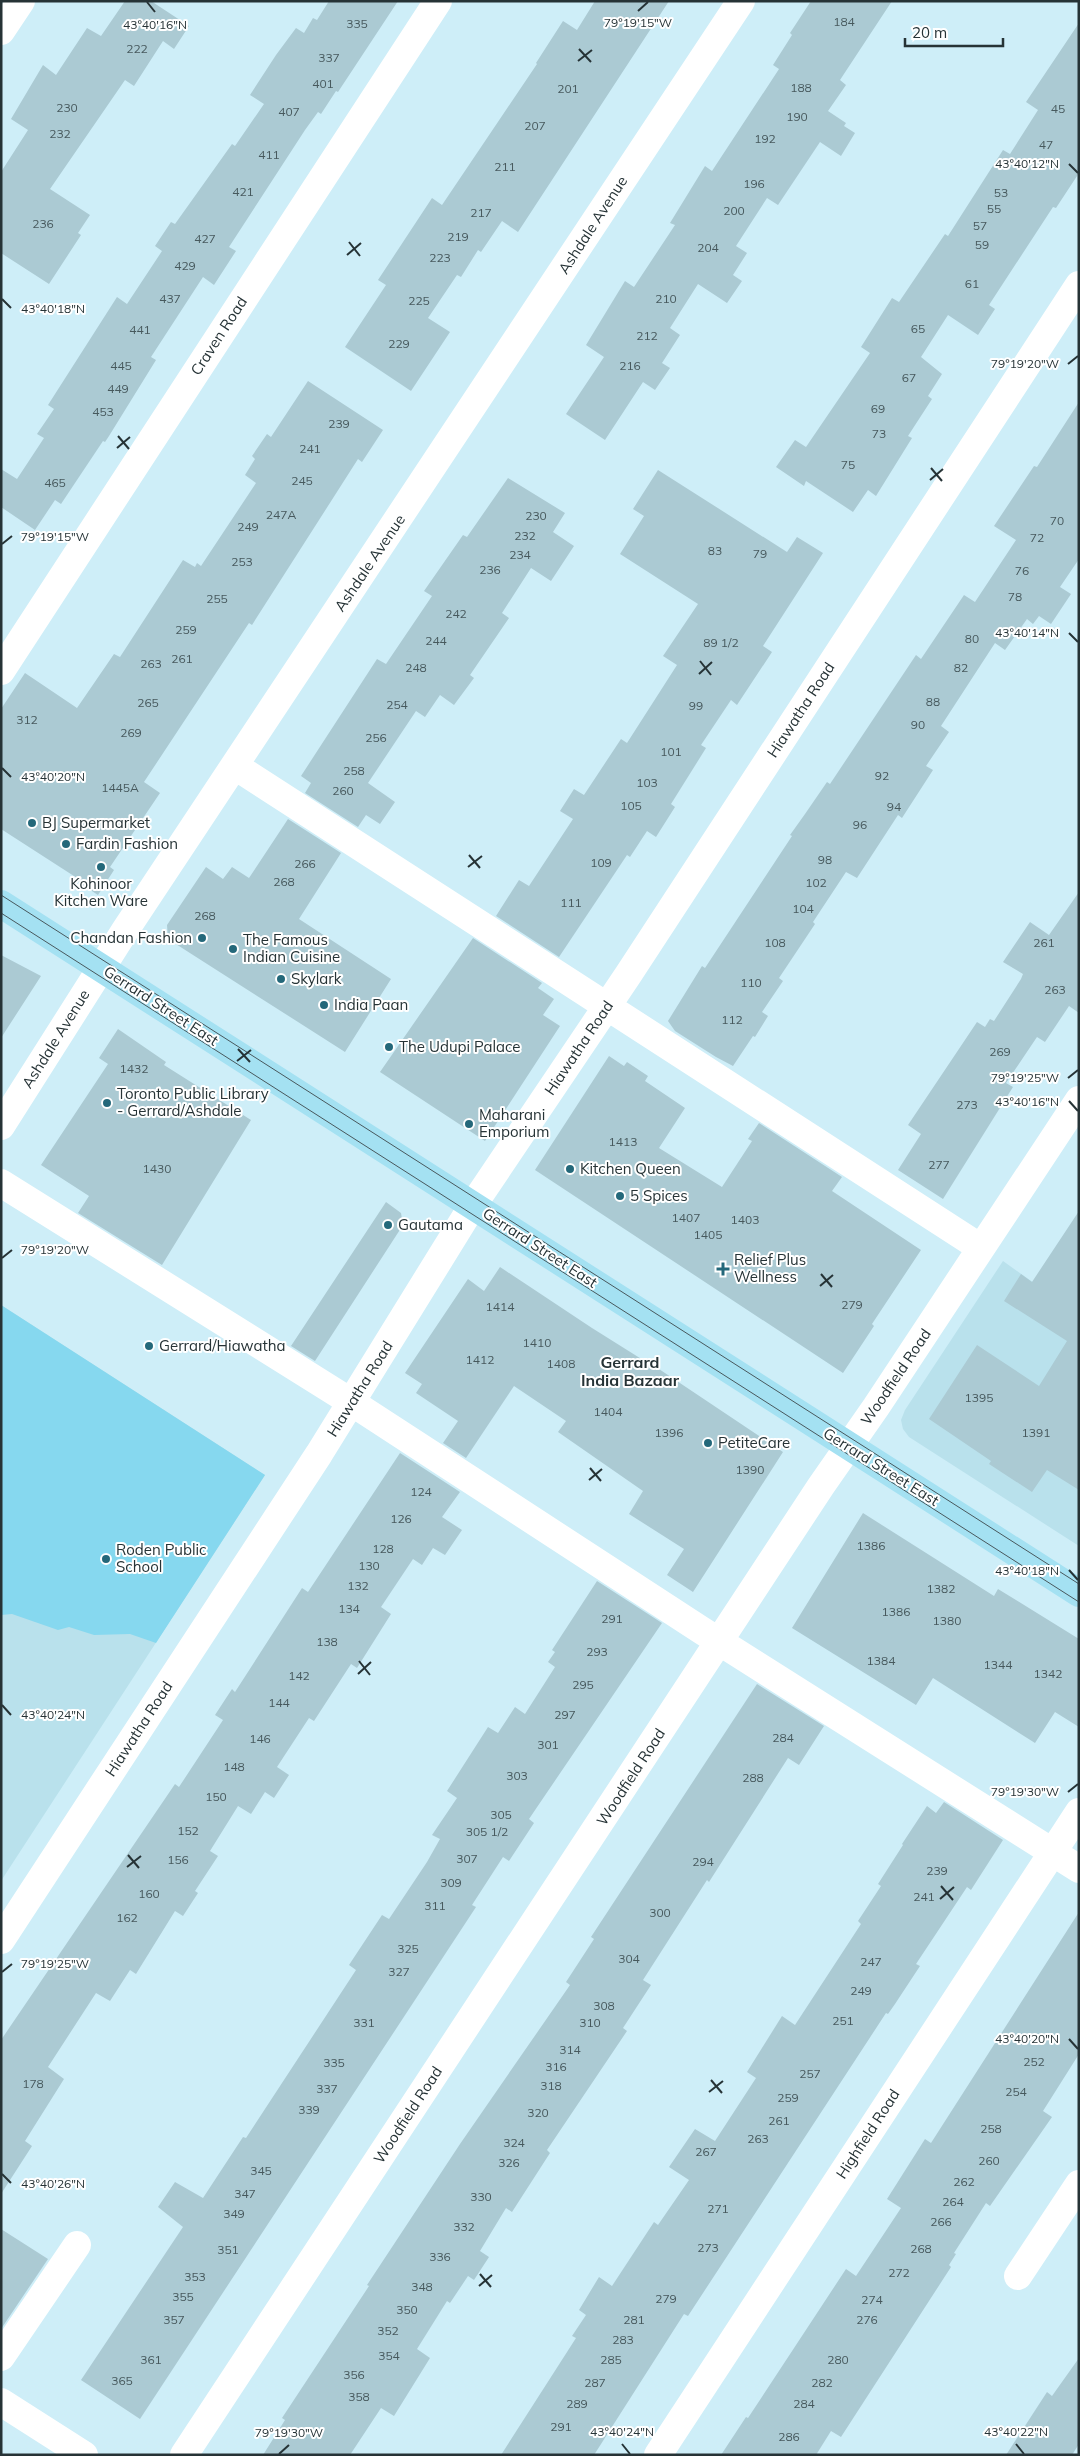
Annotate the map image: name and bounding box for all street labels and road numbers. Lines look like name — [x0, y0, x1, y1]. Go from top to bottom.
street label: Ashdale Avenue — [554, 172, 631, 277]
street label: Craven Road — [186, 293, 251, 379]
street label: Ashdale Avenue — [330, 511, 409, 615]
street label: Hiawatha Road — [763, 659, 838, 761]
street label: Gerrard Street East — [100, 961, 222, 1050]
street label: Ashdale Avenue — [18, 986, 94, 1092]
street label: Hiawatha Road — [540, 997, 617, 1098]
street label: Gerrard Street East — [479, 1203, 601, 1292]
street label: Woodfield Road — [856, 1325, 935, 1428]
street label: Hiawatha Road — [322, 1337, 397, 1440]
street label: Gerrard Street East — [820, 1423, 943, 1510]
street label: Hiawatha Road — [101, 1678, 176, 1780]
street label: Woodfield Road — [592, 1725, 669, 1829]
street label: Woodfield Road — [369, 2063, 446, 2167]
street label: Highfield Road — [832, 2085, 904, 2182]

